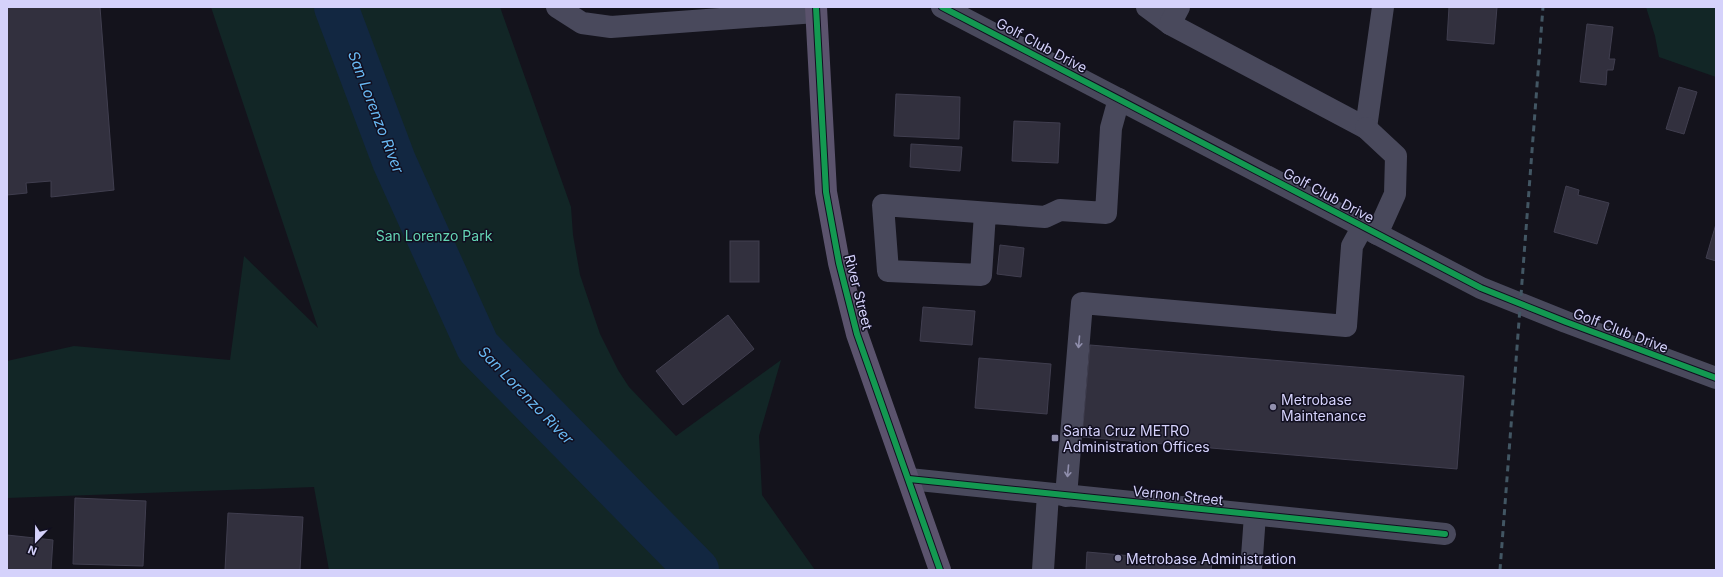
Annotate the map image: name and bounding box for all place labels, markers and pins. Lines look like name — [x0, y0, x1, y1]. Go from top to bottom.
place label: Metrobase Maintenance — [1281, 391, 1366, 424]
marker: Metrobase Maintenance — [1268, 402, 1278, 412]
place label: Santa Cruz METRO Administration Offices — [1063, 422, 1210, 455]
marker: Santa Cruz METRO Administration Offices — [1050, 433, 1060, 443]
place label: Metrobase Administration — [1126, 550, 1296, 567]
marker: Metrobase Administration — [1113, 553, 1123, 563]

